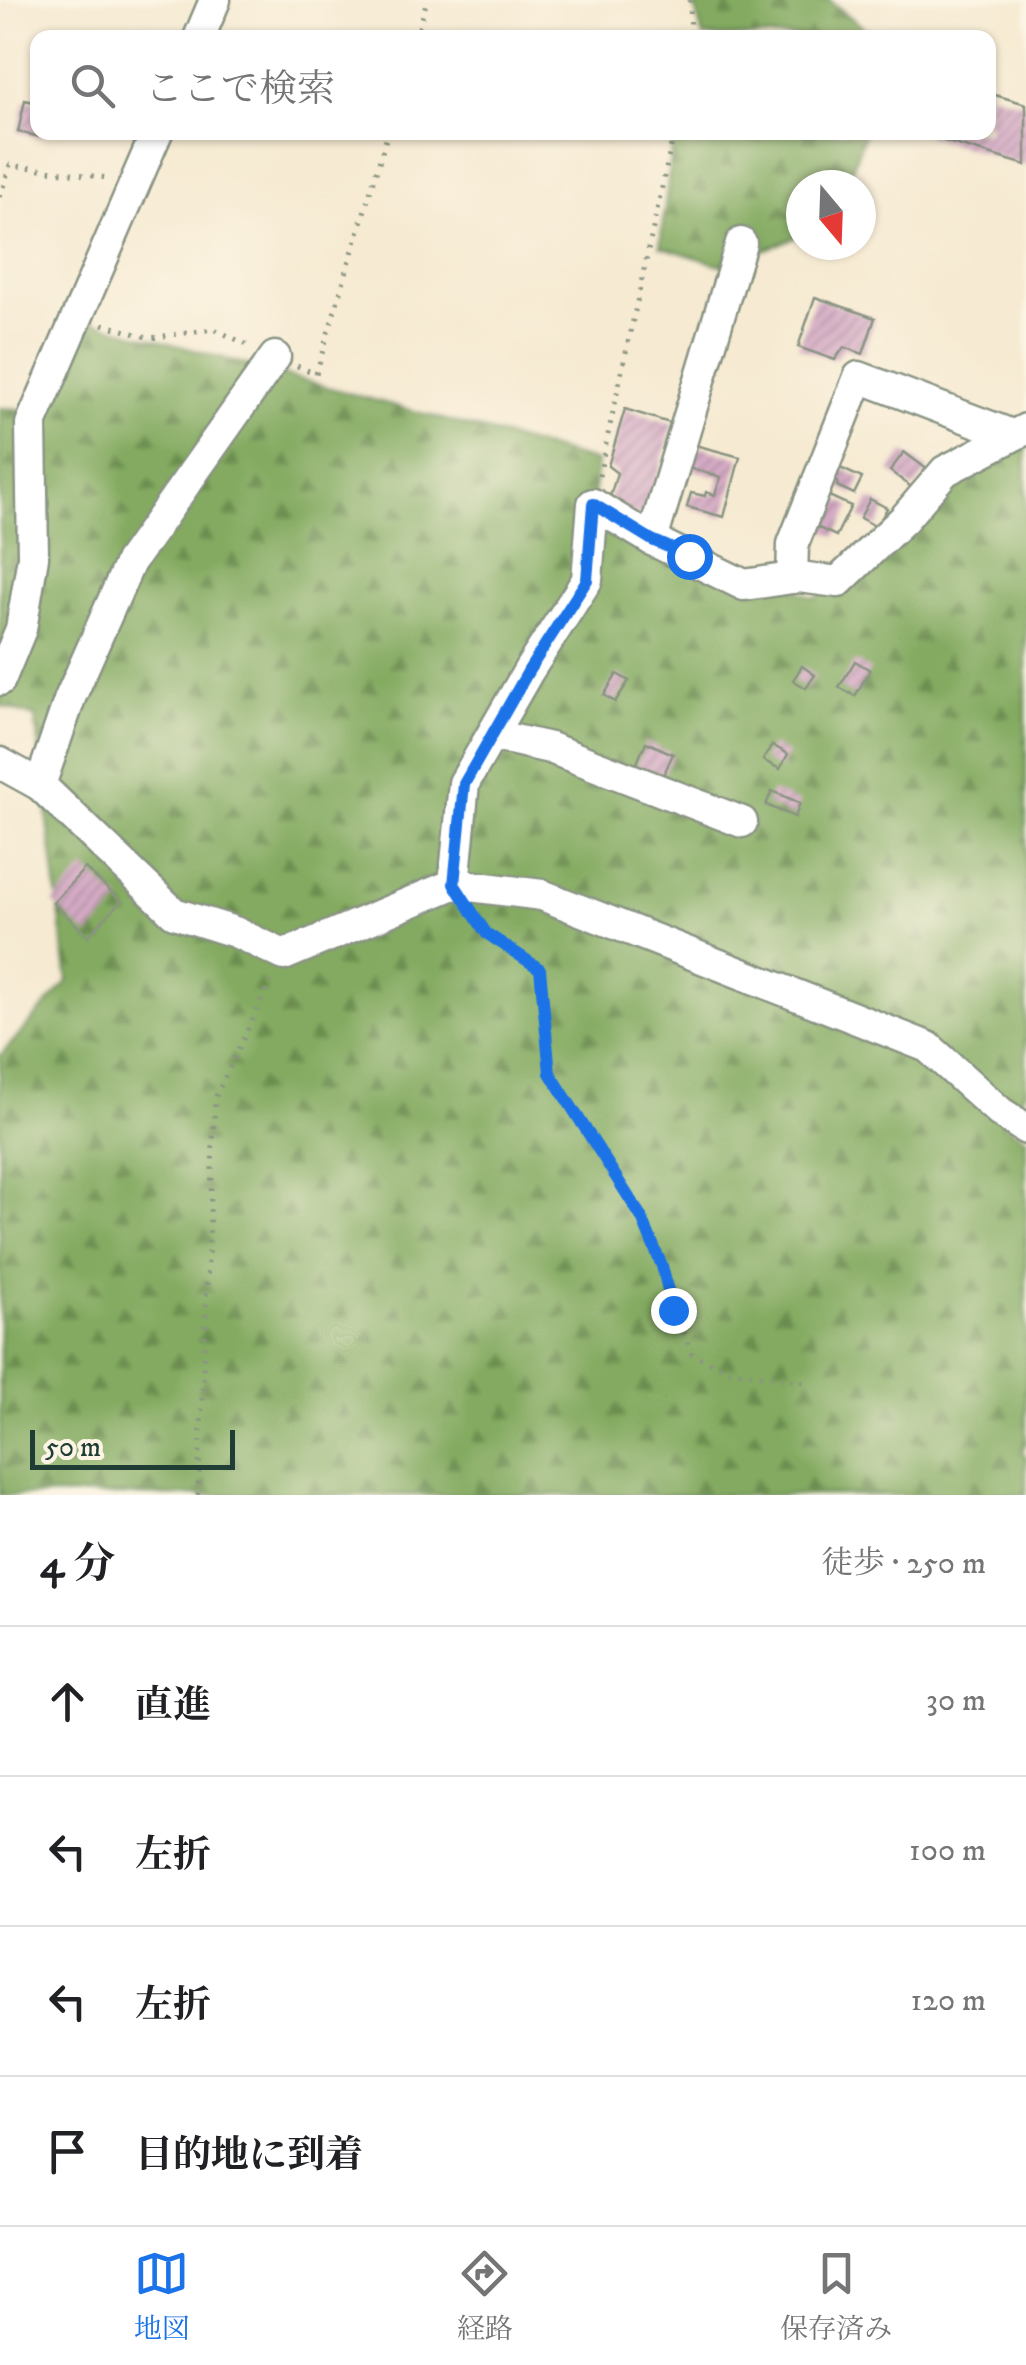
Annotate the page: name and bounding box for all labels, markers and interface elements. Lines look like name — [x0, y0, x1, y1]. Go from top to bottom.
search box — [30, 30, 996, 140]
icon: search — [65, 58, 120, 113]
text: ここで検索 — [145, 66, 335, 114]
north arrow — [786, 170, 876, 260]
route start — [667, 534, 713, 580]
route end — [651, 1288, 697, 1334]
scale bar — [30, 1425, 235, 1470]
text: 50 m — [45, 1430, 101, 1465]
text: 4 分 — [40, 1539, 115, 1591]
text: 徒歩 · 250 m — [821, 1544, 986, 1584]
icon: ahead — [40, 1674, 95, 1729]
text: 30 m — [926, 1681, 986, 1721]
text: 直進 — [135, 1682, 211, 1730]
icon: left — [40, 1824, 95, 1879]
text: 100 m — [909, 1831, 986, 1871]
text: 左折 — [135, 1832, 211, 1880]
icon: left — [40, 1974, 95, 2029]
text: 120 m — [910, 1981, 986, 2021]
text: 左折 — [135, 1982, 211, 2030]
icon: arrive — [40, 2124, 95, 2179]
text: 目的地に到着 — [135, 2132, 363, 2180]
tab: 地図 — [134, 2246, 190, 2347]
tab: 経路 — [457, 2246, 513, 2347]
tab: 保存済み — [780, 2246, 892, 2347]

